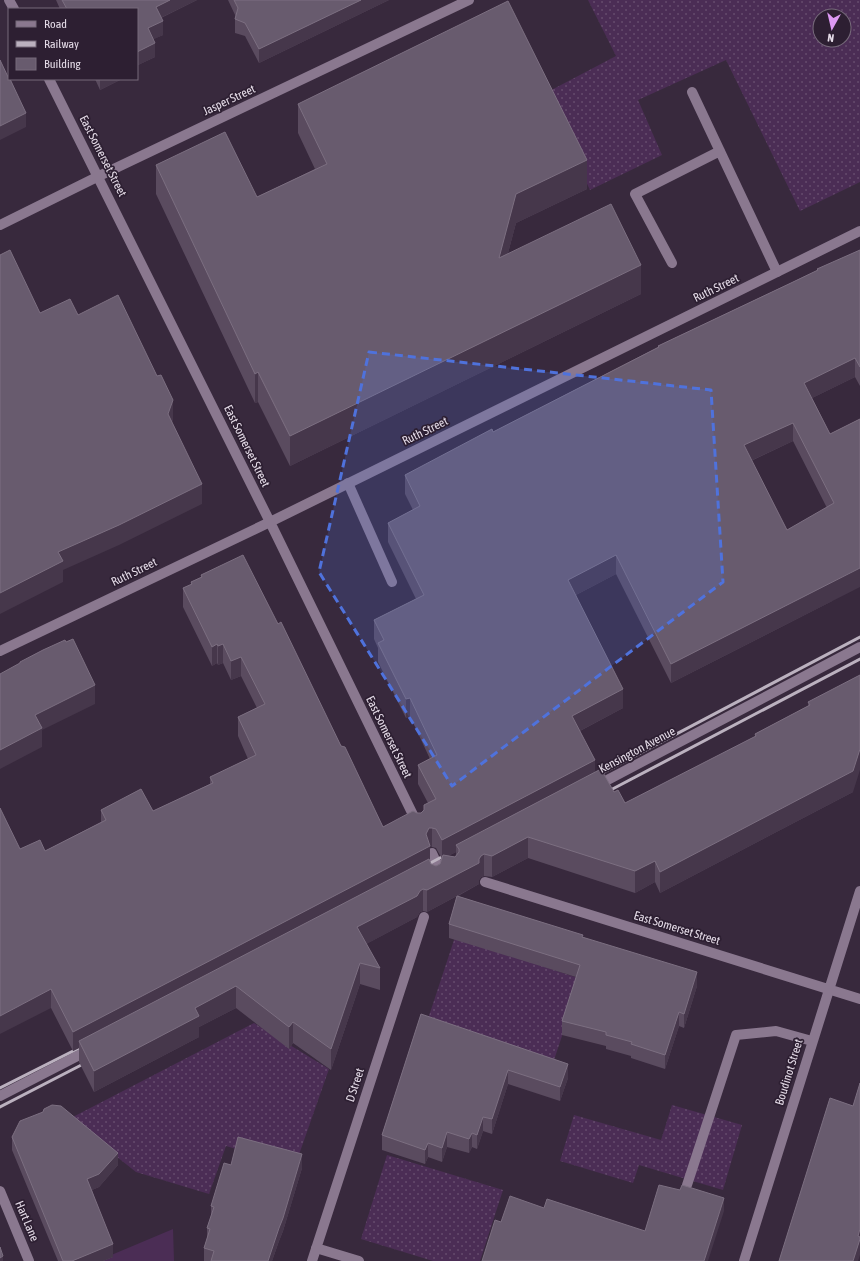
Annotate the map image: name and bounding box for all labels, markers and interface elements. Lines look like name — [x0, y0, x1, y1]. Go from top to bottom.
legend — [8, 8, 138, 80]
north arrow — [812, 8, 852, 48]
text: Road — [44, 17, 67, 31]
text: N — [827, 32, 835, 44]
text: Railway — [44, 37, 79, 51]
text: Building — [44, 57, 82, 71]
street label: Jasper Street — [201, 82, 258, 118]
street label: East Somerset Street — [76, 113, 130, 200]
street label: Ruth Street — [691, 271, 742, 305]
street label: East Somerset Street — [221, 403, 273, 490]
street label: Ruth Street — [400, 414, 451, 448]
street label: Ruth Street — [109, 555, 160, 589]
street label: East Somerset Street — [363, 694, 415, 781]
street label: Kensington Avenue — [596, 724, 678, 776]
street label: East Somerset Street — [632, 908, 722, 948]
street label: Boudinot Street — [772, 1037, 806, 1107]
street label: D Street — [343, 1066, 367, 1104]
street label: Hart Lane — [12, 1199, 42, 1243]

